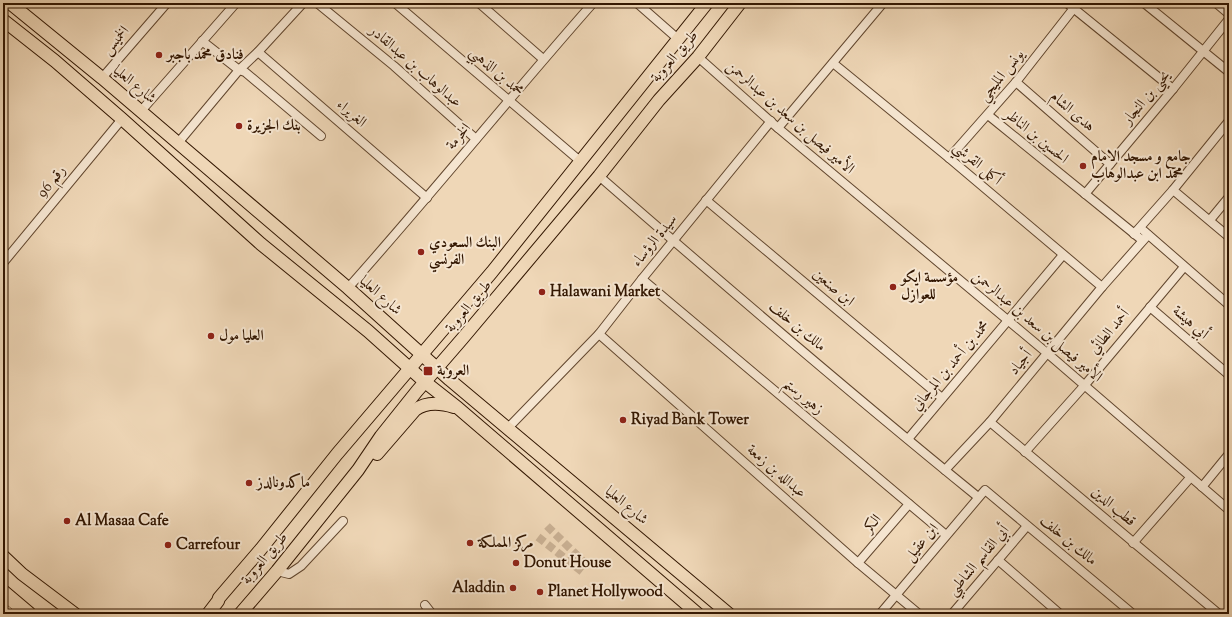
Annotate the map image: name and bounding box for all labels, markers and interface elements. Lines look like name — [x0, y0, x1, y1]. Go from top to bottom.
street label: عبدالوهاب بن عبدالقادر — [363, 20, 466, 113]
street label: الخميس — [97, 22, 135, 60]
street label: طريق العروبة — [646, 26, 704, 88]
street label: محمد بن الذهبي — [463, 42, 528, 103]
street label: يونس المليجي — [974, 44, 1032, 108]
place label: فنادق محمد باجبر — [165, 45, 244, 66]
marker: فنادق محمد باجبر — [154, 50, 164, 60]
street label: الأمير فيصل بن سعد بن عبدالرحمن — [721, 55, 860, 180]
street label: شارع العليا — [107, 61, 160, 110]
street label: يحيى بن النجار — [1117, 66, 1177, 132]
street label: هدى الشام — [1044, 87, 1099, 138]
street label: الغريراء — [331, 95, 371, 133]
street label: الحسين بن الناظر — [998, 103, 1072, 169]
place label: بنك الجزيرة — [247, 116, 301, 137]
street label: الخرمة — [442, 119, 476, 155]
marker: بنك الجزيرة — [234, 121, 244, 131]
street label: أكمل القرشي — [947, 136, 1008, 193]
place label: جامع و مسجد الامام محمد ابن عبدالوهاب — [1091, 147, 1191, 185]
street label: رقم 96 — [32, 161, 73, 204]
marker: جامع و مسجد الامام محمد ابن عبدالوهاب — [1078, 161, 1088, 171]
street label: سيدة الرؤساء — [627, 210, 683, 272]
place label: البنك السعودي الفرنسي — [429, 233, 501, 273]
marker: البنك السعودي الفرنسي — [416, 247, 426, 257]
street label: ابن صنعين — [808, 264, 858, 312]
street label: الأمير فيصل بن سعد بن عبدالرحمن — [967, 265, 1108, 388]
place label: مؤسسة ايكو للعوازل — [899, 268, 958, 306]
street label: شارع العليا — [353, 271, 406, 321]
street label: طريق العروبة — [441, 276, 497, 338]
place label: Halawani Market — [550, 282, 661, 303]
marker: مؤسسة ايكو للعوازل — [888, 282, 898, 292]
marker: Halawani Market — [537, 287, 547, 297]
street label: مالك بن خلف — [764, 297, 830, 357]
street label: أبي هيشة — [1167, 300, 1215, 345]
street label: أحمد الطائي — [1083, 303, 1135, 359]
street label: محمد بن أحمد بن المرجاني — [905, 315, 995, 416]
place label: العليا مول — [219, 326, 264, 347]
marker: العليا مول — [206, 331, 216, 341]
street label: أجياد — [1003, 344, 1038, 380]
place label: العروبة — [437, 361, 469, 382]
marker: العروبة — [422, 365, 434, 377]
street label: زهير رستم — [776, 374, 828, 422]
place label: Riyad Bank Tower — [631, 410, 749, 431]
marker: Riyad Bank Tower — [618, 415, 628, 425]
street label: عبدالله بن زمعة — [742, 440, 810, 504]
place label: ماكدونالدز — [255, 473, 310, 494]
marker: ماكدونالدز — [244, 478, 254, 488]
street label: شارع العليا — [599, 482, 652, 531]
street label: قطب الدين — [1086, 482, 1140, 532]
street label: الكر — [858, 510, 887, 539]
place label: Al Masaa Cafe — [75, 511, 169, 532]
street label: مالك بن خلف — [1035, 511, 1101, 571]
marker: Al Masaa Cafe — [62, 516, 72, 526]
street label: ابن عقيل — [900, 519, 944, 567]
street label: أبي القاسم الشاطبي — [942, 519, 1018, 603]
street label: طريق العروبة — [237, 528, 293, 590]
place label: مركز المملكة — [477, 533, 534, 554]
place label: Carrefour — [176, 535, 241, 556]
marker: مركز المملكة — [465, 538, 475, 548]
marker: Carrefour — [163, 540, 173, 550]
place label: Donut House — [524, 553, 611, 574]
marker: Donut House — [511, 558, 521, 568]
place label: Aladdin — [452, 578, 505, 599]
place label: Planet Hollywood — [548, 582, 663, 603]
marker: Aladdin — [508, 583, 518, 593]
marker: Planet Hollywood — [535, 587, 545, 597]

